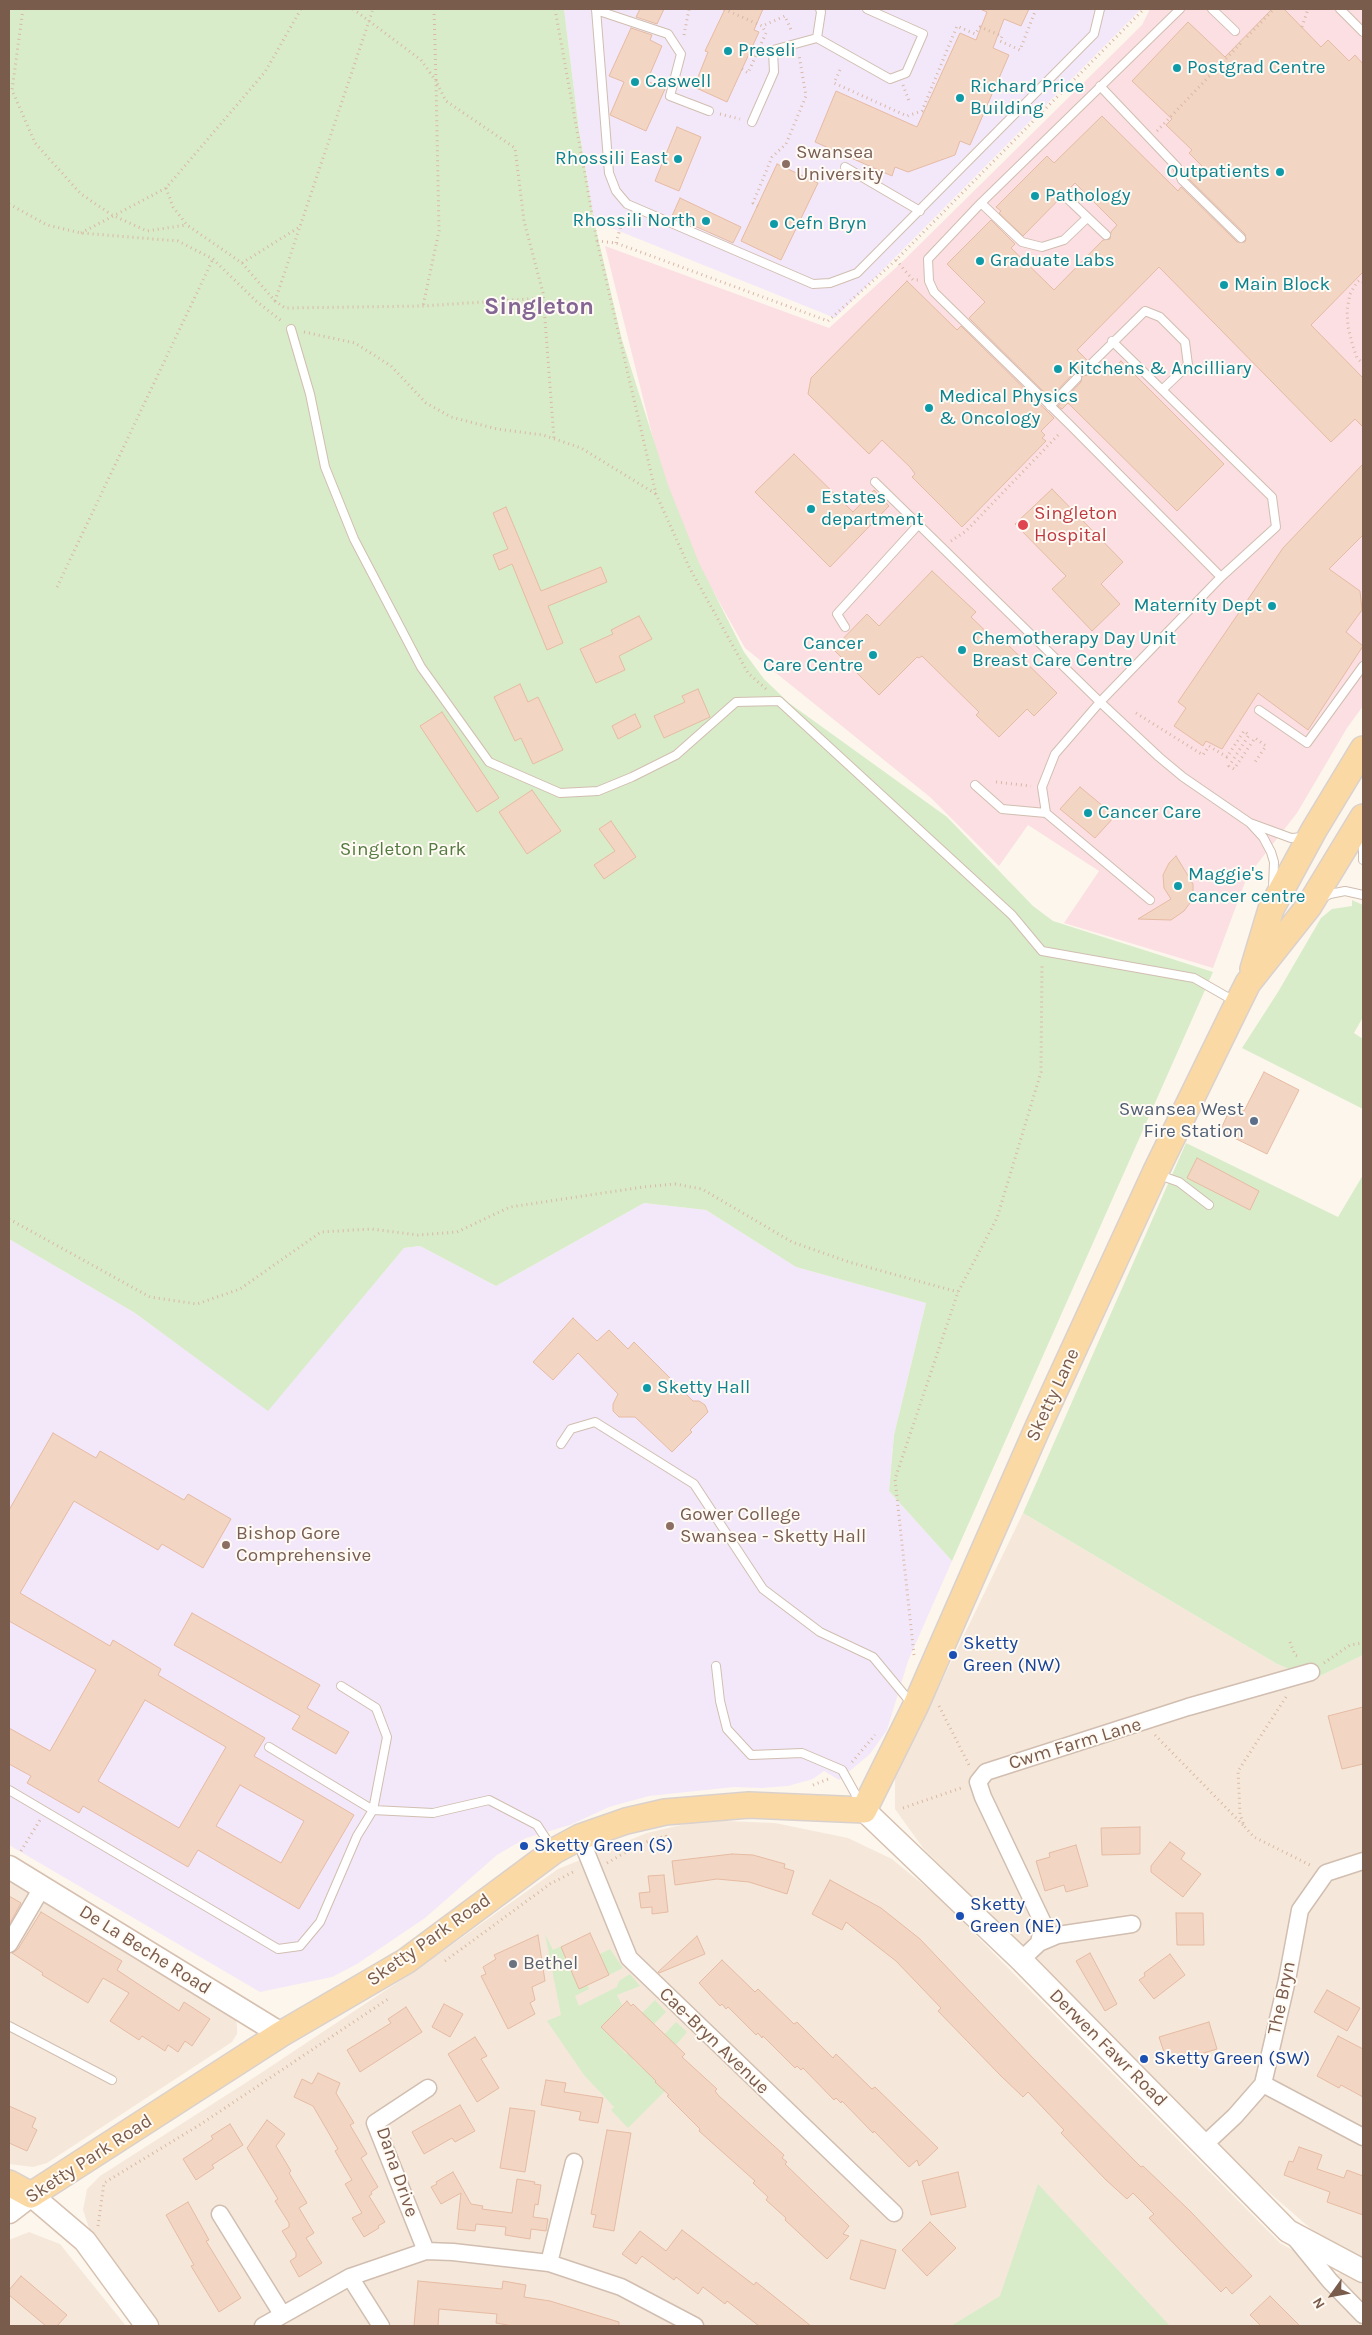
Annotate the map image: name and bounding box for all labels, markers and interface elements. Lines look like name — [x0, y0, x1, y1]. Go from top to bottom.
place label: Preseli — [738, 40, 796, 62]
marker: Preseli — [722, 45, 734, 57]
place label: Postgrad Centre — [1187, 57, 1325, 79]
marker: Postgrad Centre — [1171, 62, 1183, 74]
place label: Caswell — [645, 71, 711, 93]
marker: Caswell — [629, 76, 641, 88]
place label: Richard Price Building — [970, 76, 1084, 120]
marker: Richard Price Building — [954, 92, 966, 104]
place label: Swansea University — [796, 142, 883, 186]
place label: Rhossili East — [555, 148, 668, 170]
marker: Rhossili East — [672, 153, 684, 165]
marker: Swansea University — [780, 158, 792, 170]
place label: Outpatients — [1166, 161, 1270, 183]
marker: Outpatients — [1274, 166, 1286, 178]
place label: Pathology — [1045, 185, 1131, 207]
marker: Pathology — [1029, 190, 1041, 202]
place label: Rhossili North — [573, 210, 696, 232]
place label: Cefn Bryn — [784, 213, 867, 235]
marker: Rhossili North — [700, 215, 712, 227]
marker: Cefn Bryn — [768, 218, 780, 230]
place label: Graduate Labs — [990, 250, 1115, 272]
marker: Graduate Labs — [974, 255, 986, 267]
place label: Main Block — [1234, 274, 1330, 296]
marker: Main Block — [1218, 279, 1230, 291]
district label: Singleton — [484, 293, 594, 321]
place label: Kitchens & Ancilliary — [1068, 358, 1252, 380]
marker: Kitchens & Ancilliary — [1052, 363, 1064, 375]
place label: Medical Physics & Oncology — [939, 386, 1078, 430]
marker: Medical Physics & Oncology — [923, 402, 935, 414]
place label: Estates department — [821, 487, 924, 531]
marker: Estates department — [805, 503, 817, 515]
place label: Singleton Hospital — [1034, 503, 1117, 547]
marker: Singleton Hospital — [1016, 518, 1030, 532]
place label: Maternity Dept — [1134, 595, 1262, 617]
marker: Maternity Dept — [1266, 600, 1278, 612]
place label: Chemotherapy Day Unit Breast Care Centre — [972, 628, 1176, 672]
place label: Cancer Care Centre — [763, 633, 863, 677]
marker: Chemotherapy Day Unit Breast Care Centre — [956, 644, 968, 656]
marker: Cancer Care Centre — [867, 649, 879, 661]
place label: Cancer Care — [1098, 802, 1201, 824]
marker: Cancer Care — [1082, 807, 1094, 819]
park label: Singleton Park — [340, 839, 466, 861]
place label: Maggie's cancer centre — [1188, 864, 1305, 908]
marker: Maggie's cancer centre — [1172, 880, 1184, 892]
place label: Swansea West Fire Station — [1119, 1099, 1244, 1143]
marker: Swansea West Fire Station — [1248, 1115, 1260, 1127]
street label: Sketty Lane — [1022, 1345, 1084, 1445]
place label: Sketty Hall — [657, 1377, 750, 1399]
marker: Sketty Hall — [641, 1382, 653, 1394]
place label: Gower College Swansea - Sketty Hall — [680, 1504, 866, 1548]
marker: Gower College Swansea - Sketty Hall — [664, 1520, 676, 1532]
place label: Bishop Gore Comprehensive — [236, 1523, 371, 1567]
marker: Bishop Gore Comprehensive — [220, 1539, 232, 1551]
place label: Sketty Green (NW) — [963, 1633, 1061, 1677]
marker: Sketty Green (NW) — [947, 1649, 959, 1661]
street label: Cwm Farm Lane — [1006, 1713, 1144, 1775]
place label: Sketty Green (S) — [534, 1835, 673, 1857]
marker: Sketty Green (S) — [518, 1840, 530, 1852]
street label: Sketty Park Road — [363, 1889, 495, 1991]
place label: Sketty Green (NE) — [970, 1894, 1062, 1938]
street label: De La Beche Road — [75, 1900, 215, 2000]
marker: Sketty Green (NE) — [954, 1910, 966, 1922]
place label: Bethel — [523, 1953, 578, 1975]
marker: Bethel — [507, 1958, 519, 1970]
street label: The Bryn — [1263, 1959, 1301, 2037]
street label: Cae-Bryn Avenue — [654, 1983, 774, 2099]
street label: Derwen Fawr Road — [1044, 1984, 1172, 2112]
place label: Sketty Green (SW) — [1154, 2048, 1310, 2070]
marker: Sketty Green (SW) — [1138, 2053, 1150, 2065]
street label: Sketty Park Road — [21, 2110, 157, 2208]
street label: Dana Drive — [371, 2124, 423, 2220]
north arrow — [1307, 2270, 1357, 2320]
text: N — [1309, 2294, 1329, 2312]

